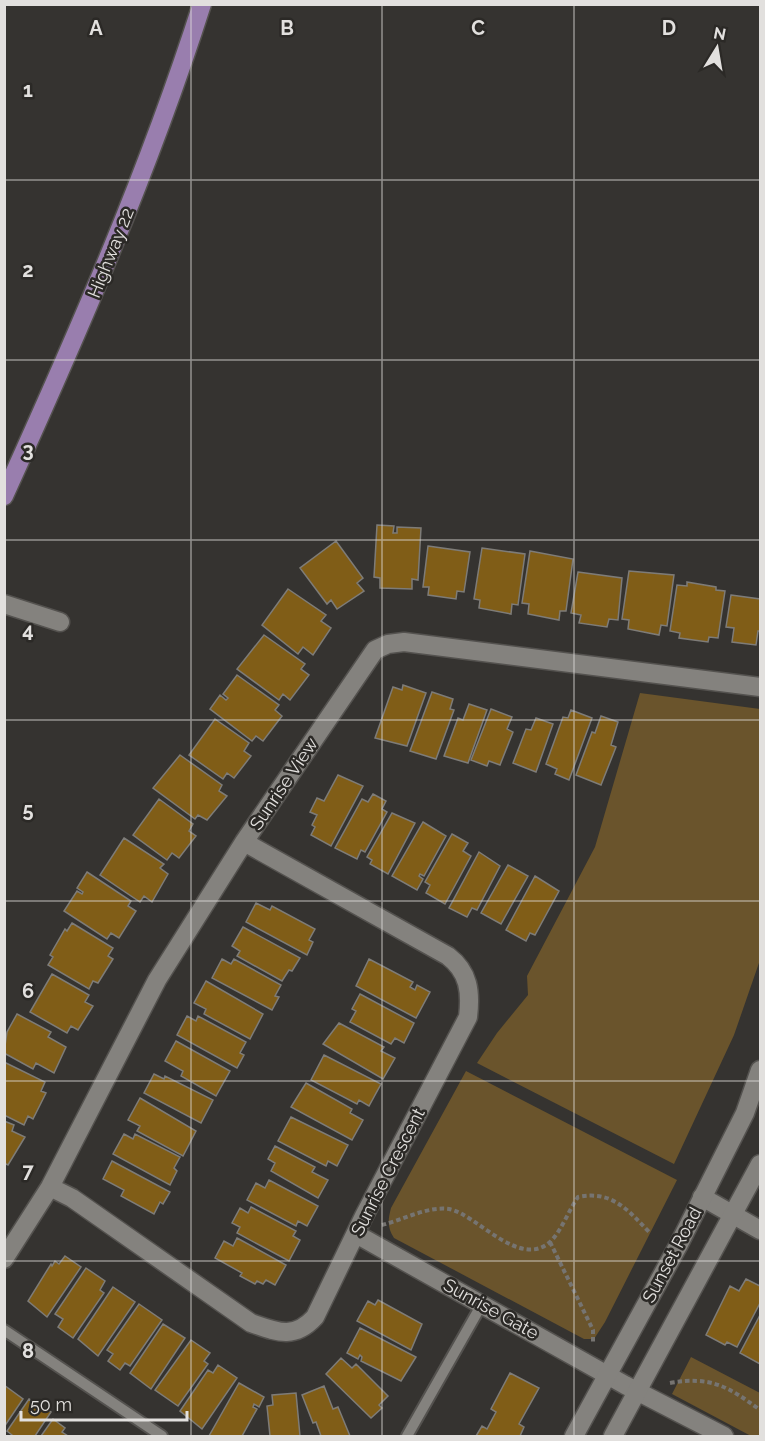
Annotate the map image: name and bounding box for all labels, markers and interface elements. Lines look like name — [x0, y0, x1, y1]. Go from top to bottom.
text: A — [89, 16, 103, 40]
text: B — [280, 16, 294, 40]
text: C — [471, 16, 485, 40]
text: D — [662, 16, 676, 40]
north arrow — [687, 18, 747, 78]
text: N — [712, 23, 728, 44]
text: 1 — [23, 78, 33, 102]
street label: Highway 22 — [83, 205, 138, 301]
text: 2 — [22, 258, 34, 282]
text: 3 — [22, 438, 34, 462]
text: 4 — [22, 618, 34, 642]
street label: Sunrise View — [245, 733, 322, 834]
text: 5 — [22, 798, 34, 822]
text: 6 — [22, 979, 34, 1003]
street label: Sunrise Crescent — [346, 1104, 429, 1239]
text: 7 — [22, 1159, 34, 1183]
street label: Sunset Road — [638, 1203, 705, 1306]
street label: Sunrise Gate — [440, 1274, 543, 1343]
text: 8 — [22, 1339, 34, 1363]
scale bar — [21, 1384, 188, 1422]
text: 50 m — [30, 1394, 72, 1415]

